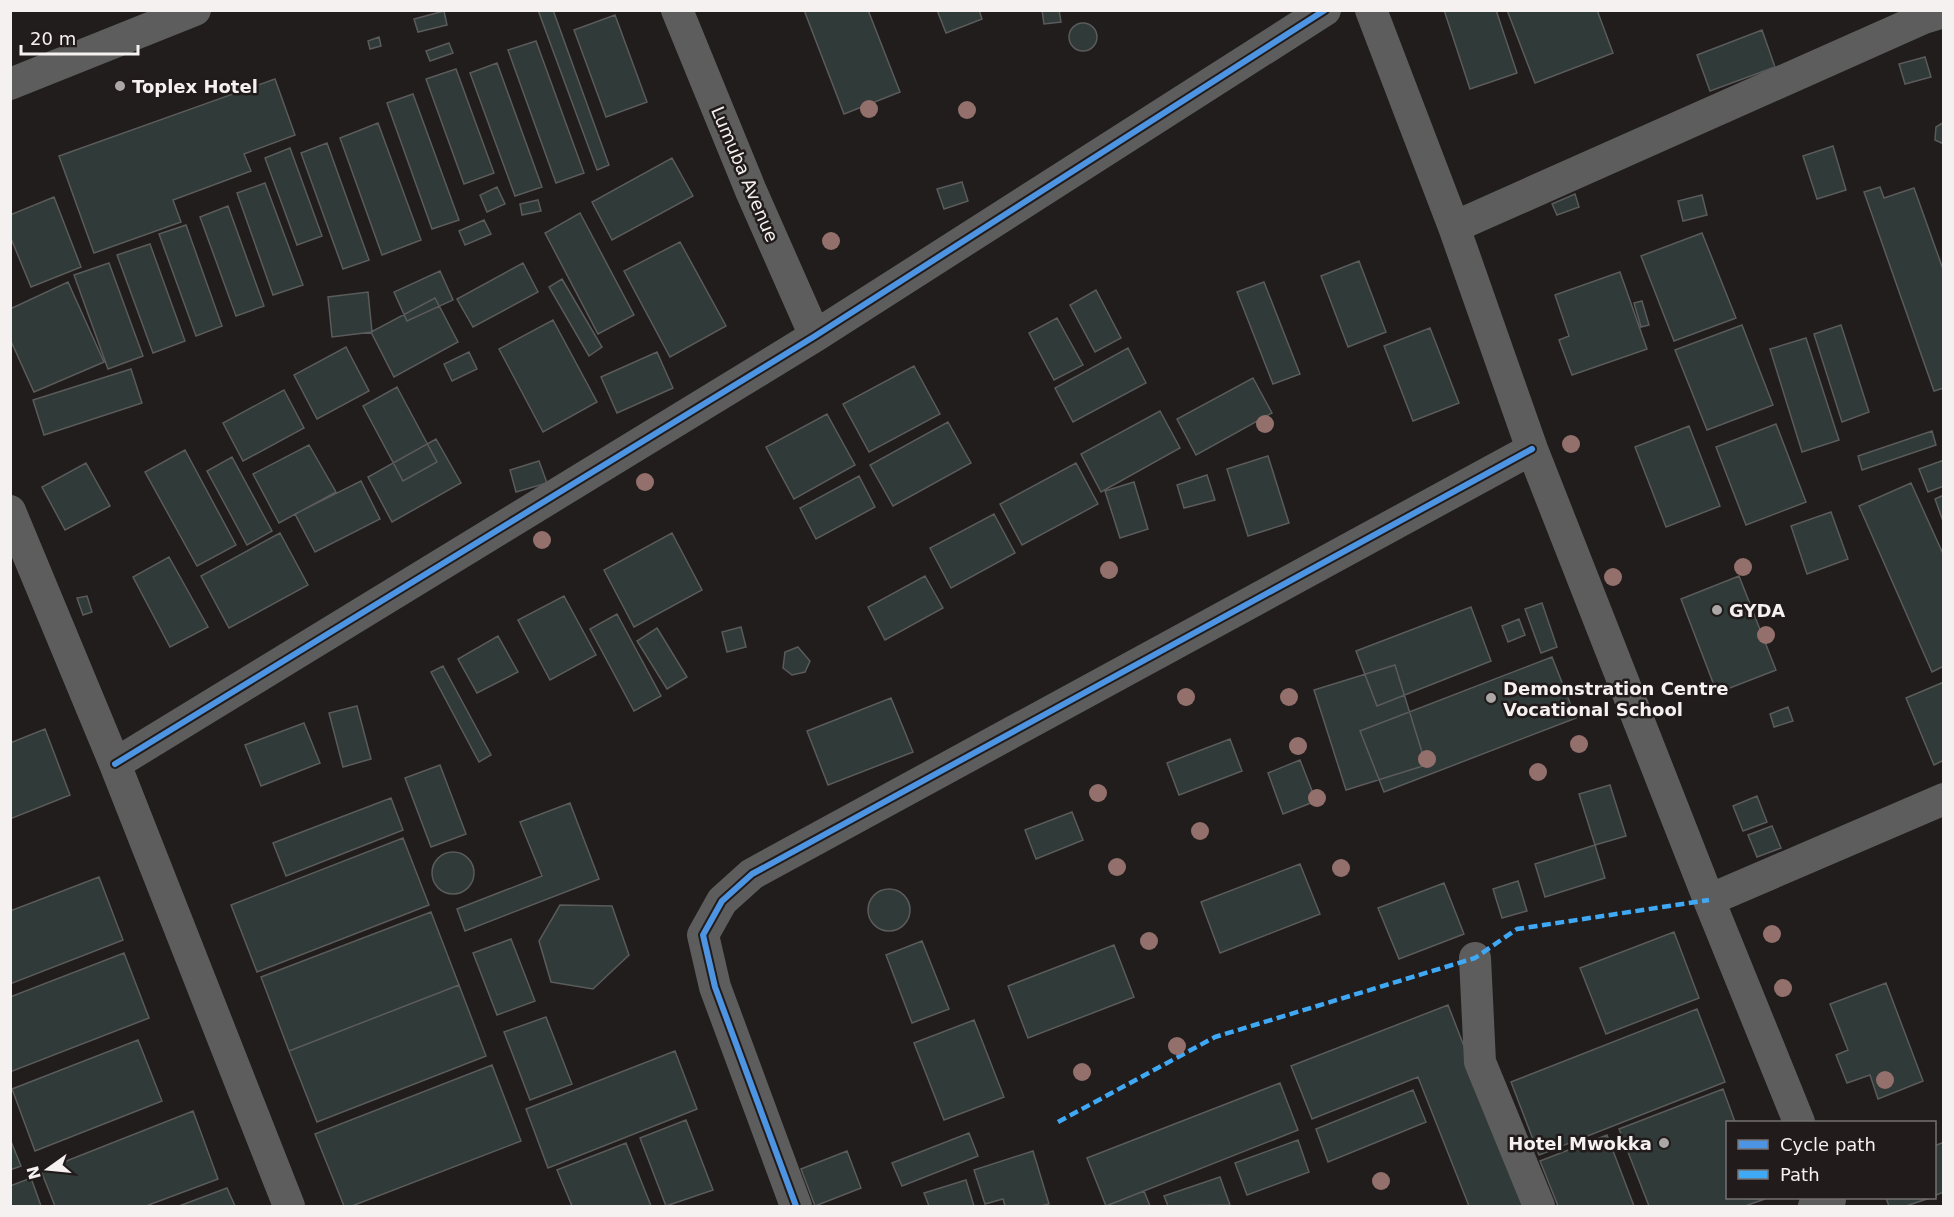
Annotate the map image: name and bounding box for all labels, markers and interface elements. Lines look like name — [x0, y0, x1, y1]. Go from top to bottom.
scale bar — [21, 18, 138, 56]
text: 20 m — [30, 28, 76, 49]
place label: Toplex Hotel — [132, 76, 258, 97]
marker: Toplex Hotel — [113, 79, 127, 93]
street label: Lumuba Avenue — [707, 103, 783, 245]
place label: GYDA — [1729, 600, 1785, 621]
marker: GYDA — [1710, 603, 1724, 617]
place label: Demonstration Centre Vocational School — [1503, 678, 1729, 720]
marker: Demonstration Centre Vocational School — [1484, 691, 1498, 705]
legend — [1726, 1121, 1936, 1199]
place label: Hotel Mwokka — [1508, 1133, 1652, 1154]
text: Cycle path — [1780, 1134, 1876, 1155]
marker: Hotel Mwokka — [1657, 1136, 1671, 1150]
north arrow — [18, 1139, 78, 1199]
text: N — [23, 1164, 45, 1182]
text: Path — [1780, 1164, 1820, 1185]

